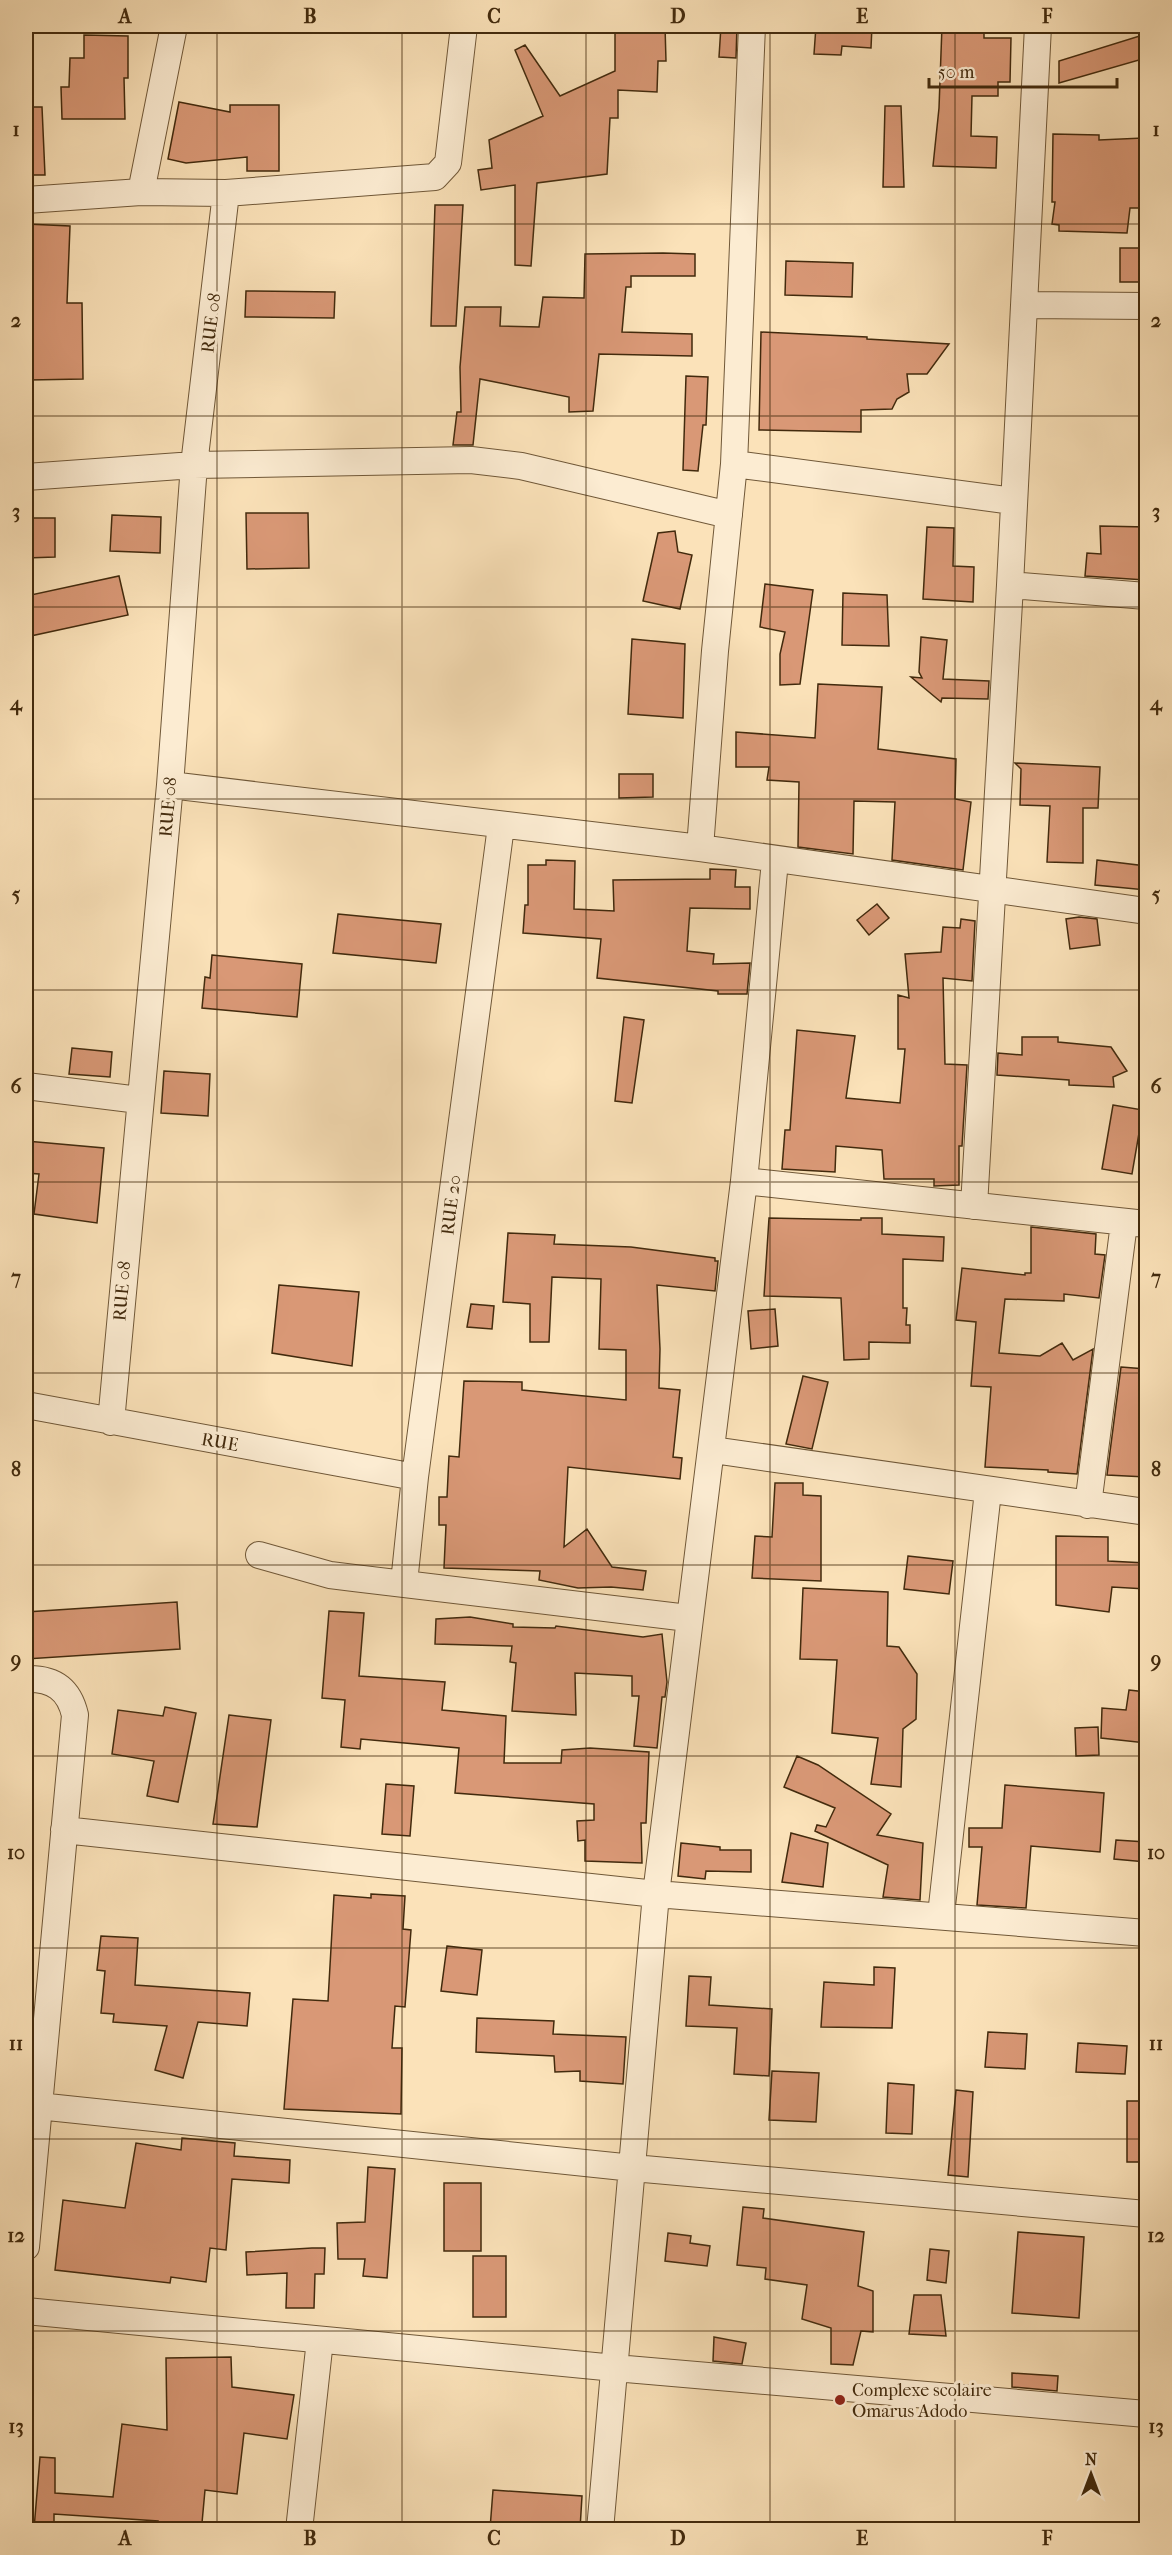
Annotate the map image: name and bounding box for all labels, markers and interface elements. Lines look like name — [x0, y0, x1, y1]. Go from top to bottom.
text: A — [117, 5, 133, 28]
text: B — [303, 5, 317, 28]
text: C — [487, 5, 501, 28]
text: D — [670, 5, 686, 28]
text: E — [856, 5, 868, 28]
text: F — [1041, 5, 1053, 28]
scale bar — [929, 51, 1116, 89]
text: 50 m — [938, 62, 975, 83]
text: 1 — [12, 118, 20, 141]
text: 1 — [1152, 118, 1160, 141]
street label: RUE 08 — [197, 292, 226, 354]
text: 2 — [11, 309, 21, 332]
text: 2 — [1151, 309, 1161, 332]
text: 3 — [12, 500, 20, 523]
text: 3 — [1152, 500, 1160, 523]
text: 4 — [9, 692, 23, 716]
text: 4 — [1149, 692, 1163, 716]
street label: RUE 08 — [155, 776, 182, 838]
text: 5 — [12, 883, 21, 906]
text: 5 — [1152, 883, 1161, 906]
text: 6 — [11, 1075, 23, 1098]
text: 6 — [1151, 1075, 1163, 1098]
street label: RUE 20 — [437, 1174, 466, 1236]
street label: RUE 08 — [109, 1260, 136, 1322]
text: 7 — [10, 1266, 21, 1289]
text: 7 — [1150, 1266, 1161, 1289]
street label: RUE — [200, 1429, 240, 1456]
text: 8 — [11, 1458, 21, 1481]
text: 8 — [1151, 1458, 1161, 1481]
text: 9 — [10, 1649, 21, 1672]
text: 9 — [1150, 1649, 1161, 1672]
text: 10 — [7, 1841, 25, 1864]
text: 10 — [1147, 1841, 1165, 1864]
text: 11 — [9, 2032, 23, 2055]
text: 11 — [1149, 2032, 1163, 2055]
text: 12 — [7, 2224, 25, 2247]
text: 12 — [1147, 2224, 1165, 2247]
place label: Complexe scolaire Omarus Adodo — [852, 2380, 992, 2422]
marker: Complexe scolaire Omarus Adodo — [833, 2393, 847, 2407]
text: 13 — [8, 2415, 24, 2438]
text: 13 — [1148, 2415, 1164, 2438]
north arrow — [1061, 2444, 1121, 2504]
text: N — [1085, 2450, 1098, 2469]
text: A — [117, 2527, 133, 2550]
text: B — [303, 2527, 317, 2550]
text: C — [487, 2527, 501, 2550]
text: D — [670, 2527, 686, 2550]
text: E — [856, 2527, 868, 2550]
text: F — [1041, 2527, 1053, 2550]

